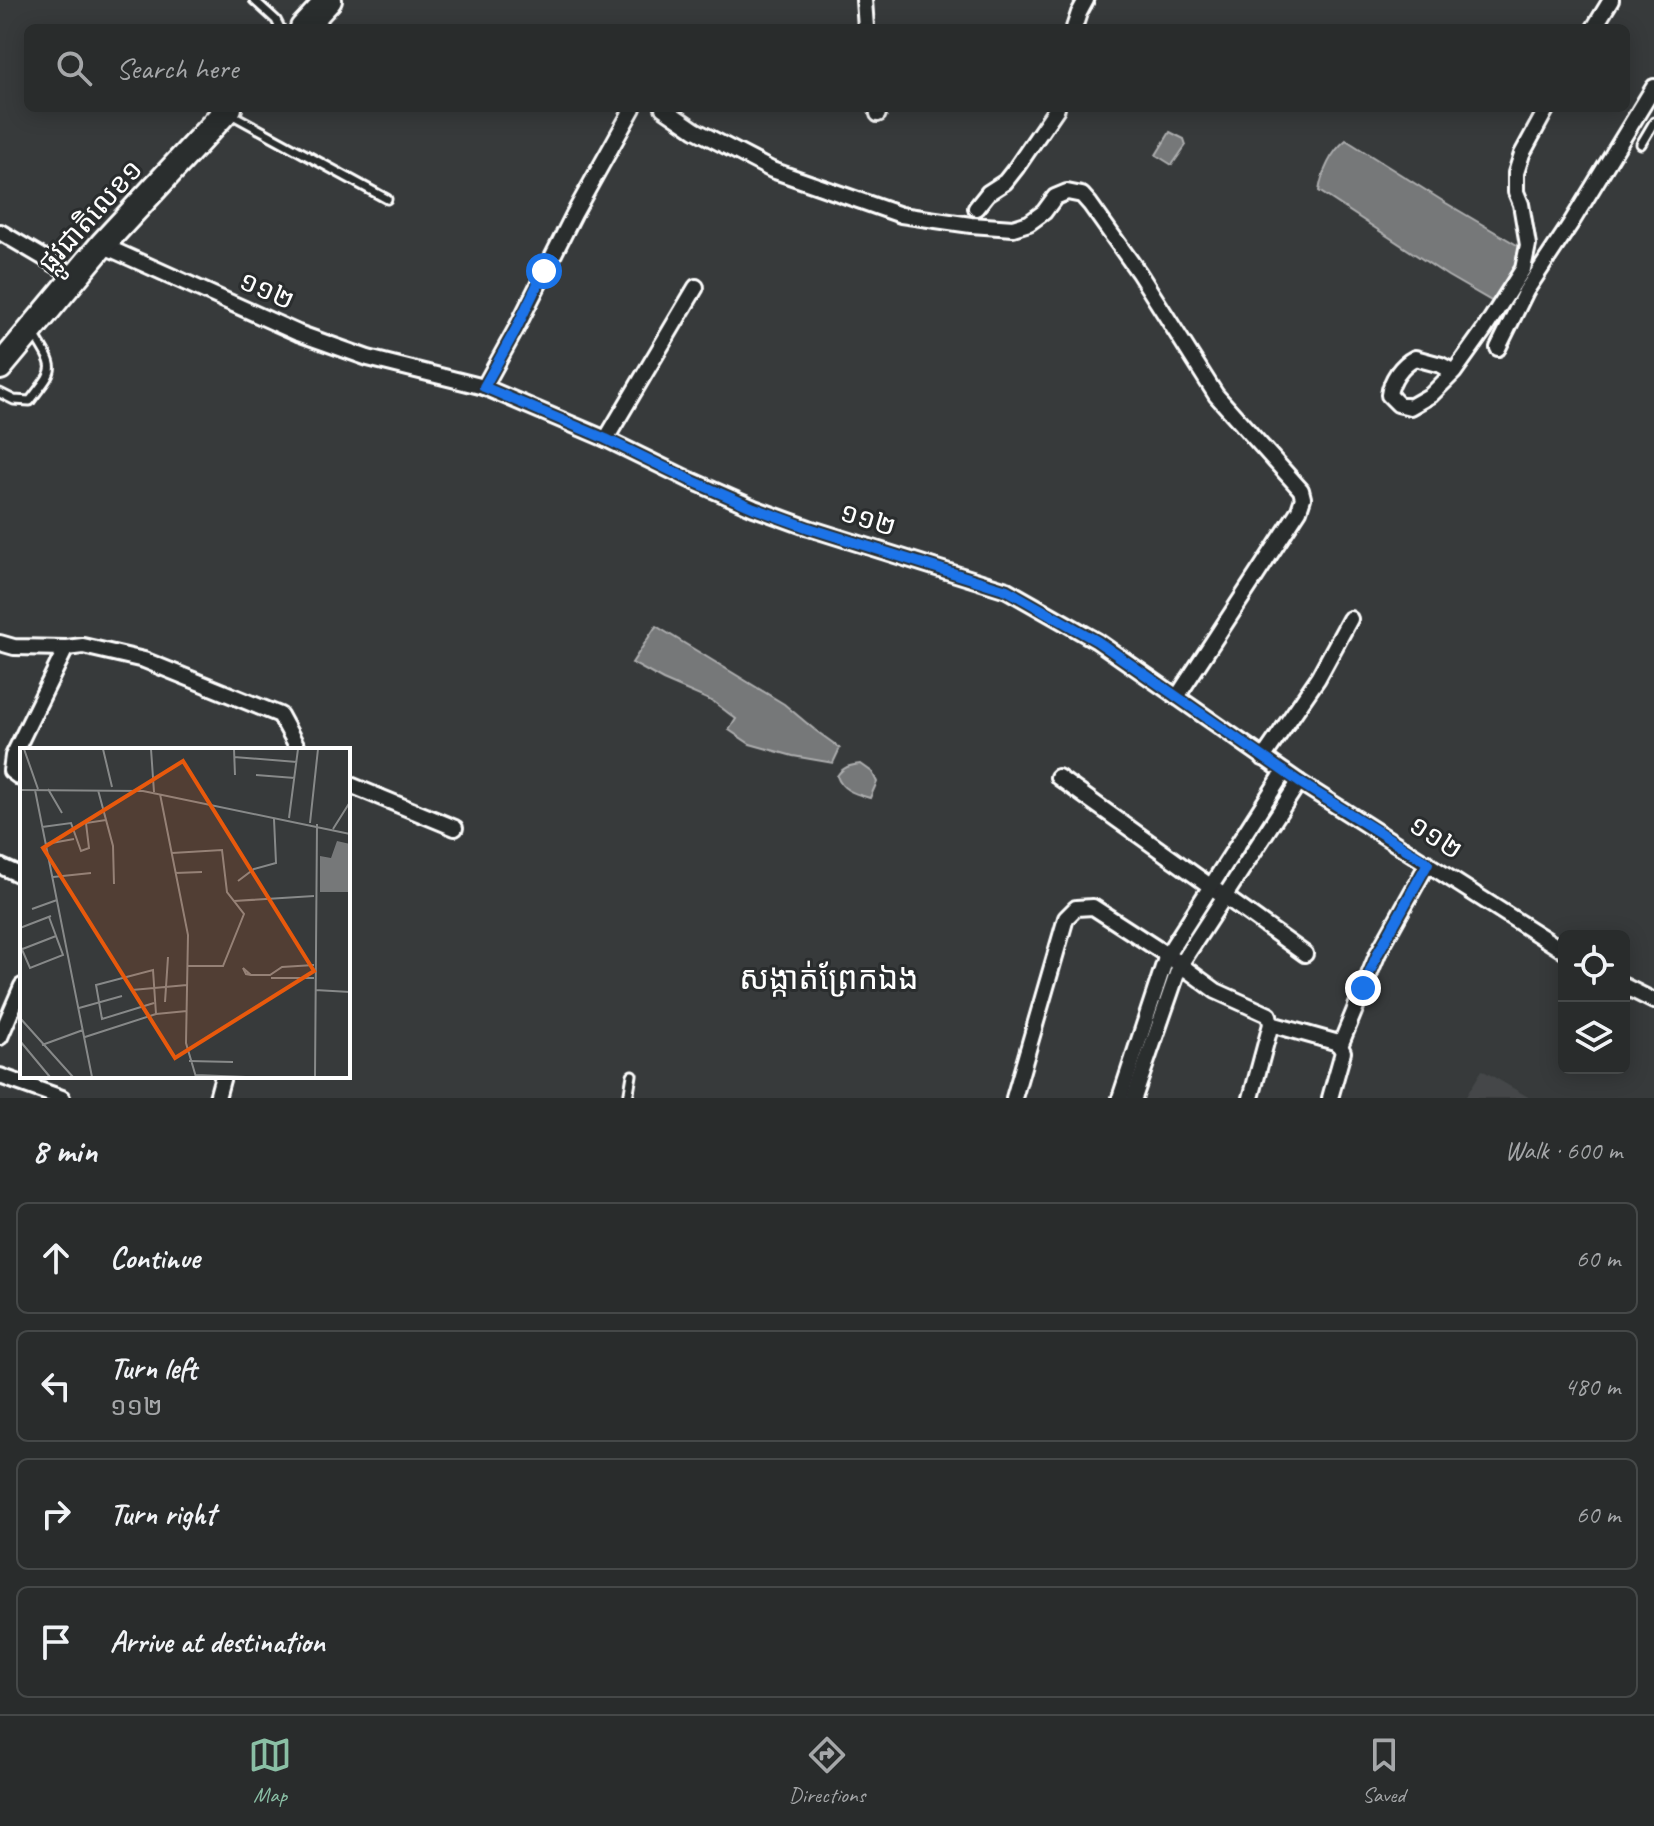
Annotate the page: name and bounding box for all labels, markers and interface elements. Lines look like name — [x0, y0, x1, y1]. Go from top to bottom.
search box — [24, 24, 1630, 112]
icon: search — [52, 46, 96, 90]
text: Search here — [116, 49, 238, 87]
street label: ផ្លូវជាតិលេខ១ — [30, 152, 155, 285]
route start — [526, 253, 562, 289]
street label: ១១២ — [234, 262, 300, 318]
street label: ១១២ — [836, 494, 900, 544]
inset map — [20, 748, 350, 1078]
street label: ១១២ — [1403, 807, 1469, 867]
map controls — [1558, 930, 1630, 1074]
button: locate — [1558, 930, 1630, 1002]
district label: សង្កាត់ព្រែកឯង — [739, 958, 919, 999]
route end — [1345, 970, 1381, 1006]
button: layers — [1558, 1002, 1630, 1074]
text: 8 min — [32, 1129, 97, 1172]
text: Walk · 600 m — [1505, 1134, 1622, 1167]
icon: ahead — [34, 1236, 78, 1280]
text: Continue — [110, 1239, 200, 1277]
text: 60 m — [1576, 1242, 1620, 1275]
text: Turn left — [110, 1349, 197, 1387]
icon: left — [34, 1364, 78, 1408]
text: 480 m — [1564, 1370, 1620, 1403]
text: ១១២ — [110, 1390, 163, 1423]
icon: right — [34, 1492, 78, 1536]
text: Turn right — [110, 1495, 215, 1533]
text: 60 m — [1576, 1498, 1620, 1531]
icon: arrive — [34, 1620, 78, 1664]
text: Arrive at destination — [110, 1623, 325, 1661]
tab: Map — [248, 1733, 292, 1809]
tab: Directions — [789, 1733, 865, 1809]
tab: Saved — [1362, 1733, 1406, 1809]

